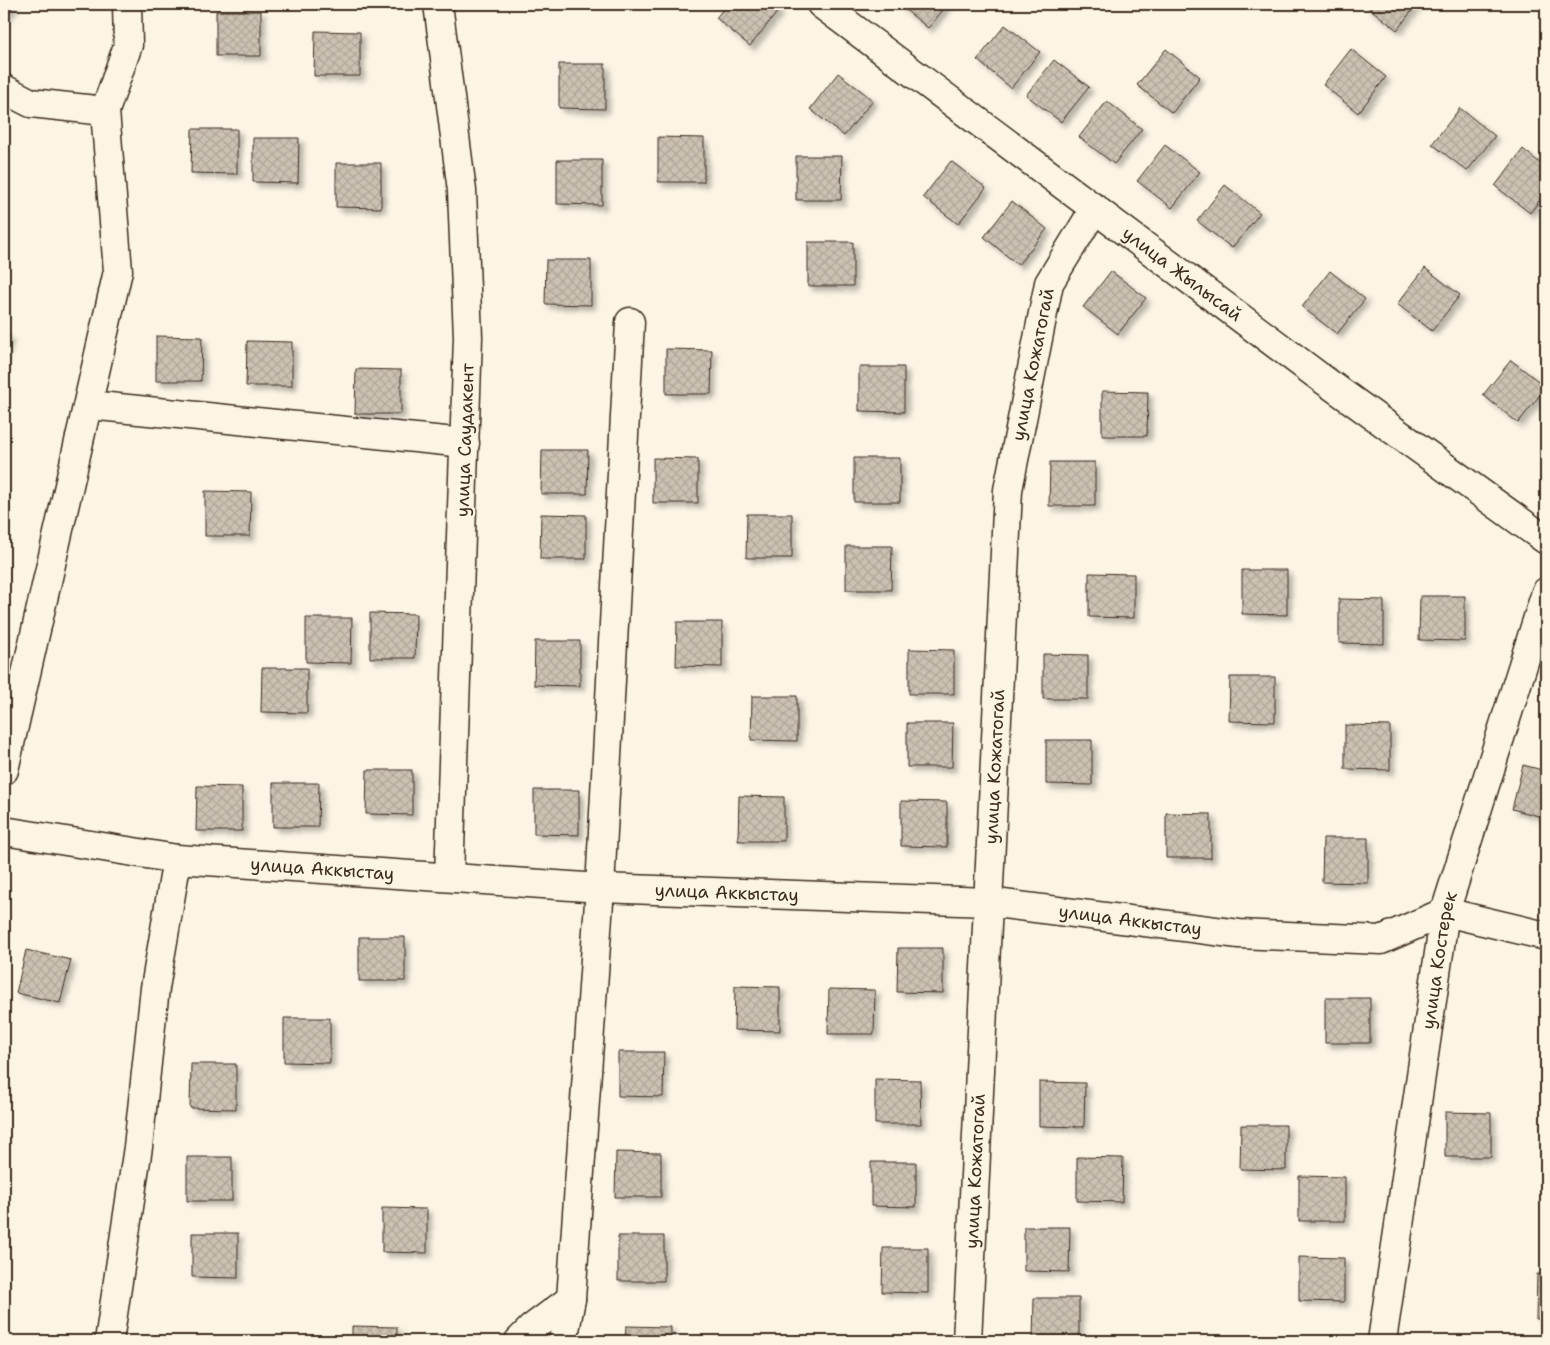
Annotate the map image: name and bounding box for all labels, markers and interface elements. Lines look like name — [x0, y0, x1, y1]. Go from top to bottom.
street label: улица Жылысай — [1117, 221, 1247, 327]
street label: улица Кожатогай — [1006, 286, 1060, 443]
street label: улица Саудакент — [450, 362, 480, 517]
street label: улица Кожатогай — [979, 688, 1010, 845]
street label: улица Аккыстау — [250, 852, 395, 886]
street label: улица Аккыстау — [654, 878, 799, 907]
street label: улица Костерек — [1416, 888, 1463, 1031]
street label: улица Аккыстау — [1057, 899, 1203, 941]
street label: улица Кожатогай — [959, 1093, 991, 1249]

